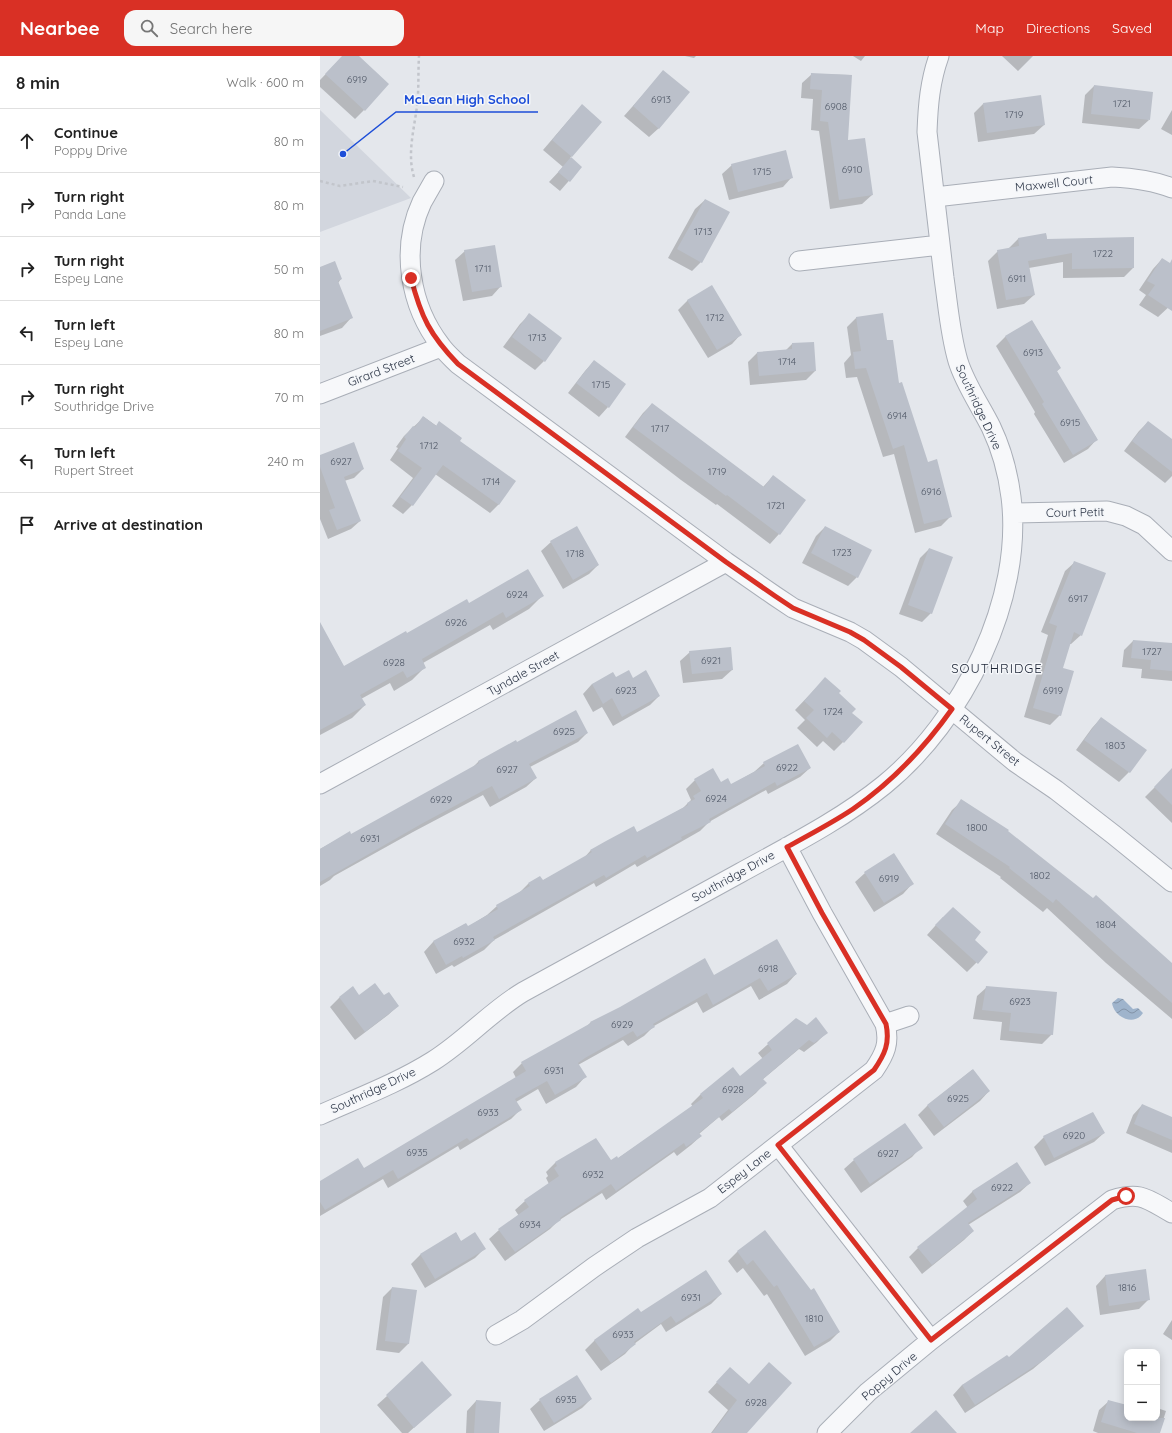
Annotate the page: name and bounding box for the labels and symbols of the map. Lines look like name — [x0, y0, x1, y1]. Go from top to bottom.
house number: 6919 — [347, 73, 368, 86]
callout: McLean High School — [396, 87, 538, 112]
text: McLean High School — [404, 91, 530, 107]
house number: 6913 — [651, 93, 671, 106]
house number: 1721 — [1113, 97, 1131, 110]
house number: 6908 — [825, 100, 847, 113]
house number: 1719 — [1005, 108, 1024, 121]
house number: 6910 — [842, 163, 862, 176]
house number: 1715 — [753, 165, 771, 178]
street label: Maxwell Court — [1014, 171, 1094, 195]
house number: 1713 — [694, 225, 712, 238]
house number: 1722 — [1093, 247, 1113, 260]
house number: 1711 — [475, 262, 491, 275]
route end — [402, 269, 420, 287]
house number: 6911 — [1008, 272, 1026, 285]
house number: 1712 — [706, 311, 725, 324]
house number: 1713 — [528, 331, 546, 344]
house number: 6913 — [1023, 346, 1043, 359]
street label: Girard Street — [345, 350, 417, 390]
house number: 1714 — [778, 355, 796, 368]
street label: Southridge Drive — [953, 362, 1005, 452]
house number: 1715 — [592, 378, 610, 391]
house number: 6914 — [887, 409, 907, 422]
house number: 6915 — [1060, 416, 1080, 429]
house number: 1717 — [651, 422, 669, 435]
house number: 1712 — [420, 439, 439, 452]
house number: 6927 — [330, 455, 352, 468]
house number: 1719 — [708, 465, 727, 478]
house number: 1714 — [482, 475, 500, 488]
house number: 6916 — [921, 485, 942, 498]
house number: 1721 — [767, 499, 785, 512]
street label: Court Petit — [1046, 504, 1104, 520]
house number: 1723 — [832, 546, 852, 559]
house number: 1718 — [566, 547, 584, 560]
house number: 6924 — [506, 588, 528, 601]
house number: 6917 — [1068, 592, 1088, 605]
house number: 6926 — [445, 616, 468, 629]
house number: 1727 — [1142, 645, 1162, 658]
street label: Tyndale Street — [484, 647, 562, 699]
house number: 6921 — [701, 654, 721, 667]
house number: 6928 — [383, 656, 405, 669]
district label: SOUTHRIDGE — [951, 660, 1043, 676]
house number: 6923 — [615, 684, 637, 697]
house number: 6919 — [1043, 684, 1064, 697]
house number: 1724 — [823, 705, 843, 718]
street label: Rupert Street — [957, 711, 1023, 769]
house number: 6925 — [553, 725, 575, 738]
house number: 1803 — [1105, 739, 1125, 752]
house number: 6922 — [776, 761, 798, 774]
house number: 6927 — [496, 763, 518, 776]
house number: 6924 — [705, 792, 727, 805]
house number: 6929 — [430, 793, 452, 806]
house number: 1800 — [967, 821, 988, 834]
house number: 6931 — [360, 832, 380, 845]
street label: Southridge Drive — [689, 847, 777, 905]
house number: 1802 — [1030, 869, 1051, 882]
house number: 6919 — [879, 872, 900, 885]
house number: 1804 — [1096, 918, 1116, 931]
house number: 6932 — [453, 935, 475, 948]
house number: 6918 — [758, 962, 778, 975]
house number: 6923 — [1009, 995, 1031, 1008]
house number: 6929 — [611, 1018, 633, 1031]
street label: Southridge Drive — [328, 1064, 418, 1116]
house number: 6931 — [544, 1064, 564, 1077]
house number: 6928 — [722, 1083, 744, 1096]
house number: 6925 — [947, 1092, 969, 1105]
house number: 6933 — [477, 1106, 499, 1119]
house number: 6920 — [1063, 1129, 1085, 1142]
street label: Espey Lane — [714, 1145, 774, 1197]
house number: 6935 — [406, 1146, 428, 1159]
house number: 6927 — [877, 1147, 899, 1160]
house number: 6932 — [582, 1168, 604, 1181]
house number: 6922 — [991, 1181, 1013, 1194]
route start — [1117, 1187, 1135, 1205]
house number: 6934 — [519, 1218, 541, 1231]
house number: 1816 — [1118, 1281, 1137, 1294]
house number: 6931 — [681, 1291, 701, 1304]
house number: 1810 — [805, 1312, 823, 1325]
house number: 6933 — [612, 1328, 634, 1341]
street label: Poppy Drive — [858, 1348, 920, 1404]
house number: 6935 — [555, 1393, 577, 1406]
house number: 6928 — [745, 1396, 767, 1409]

